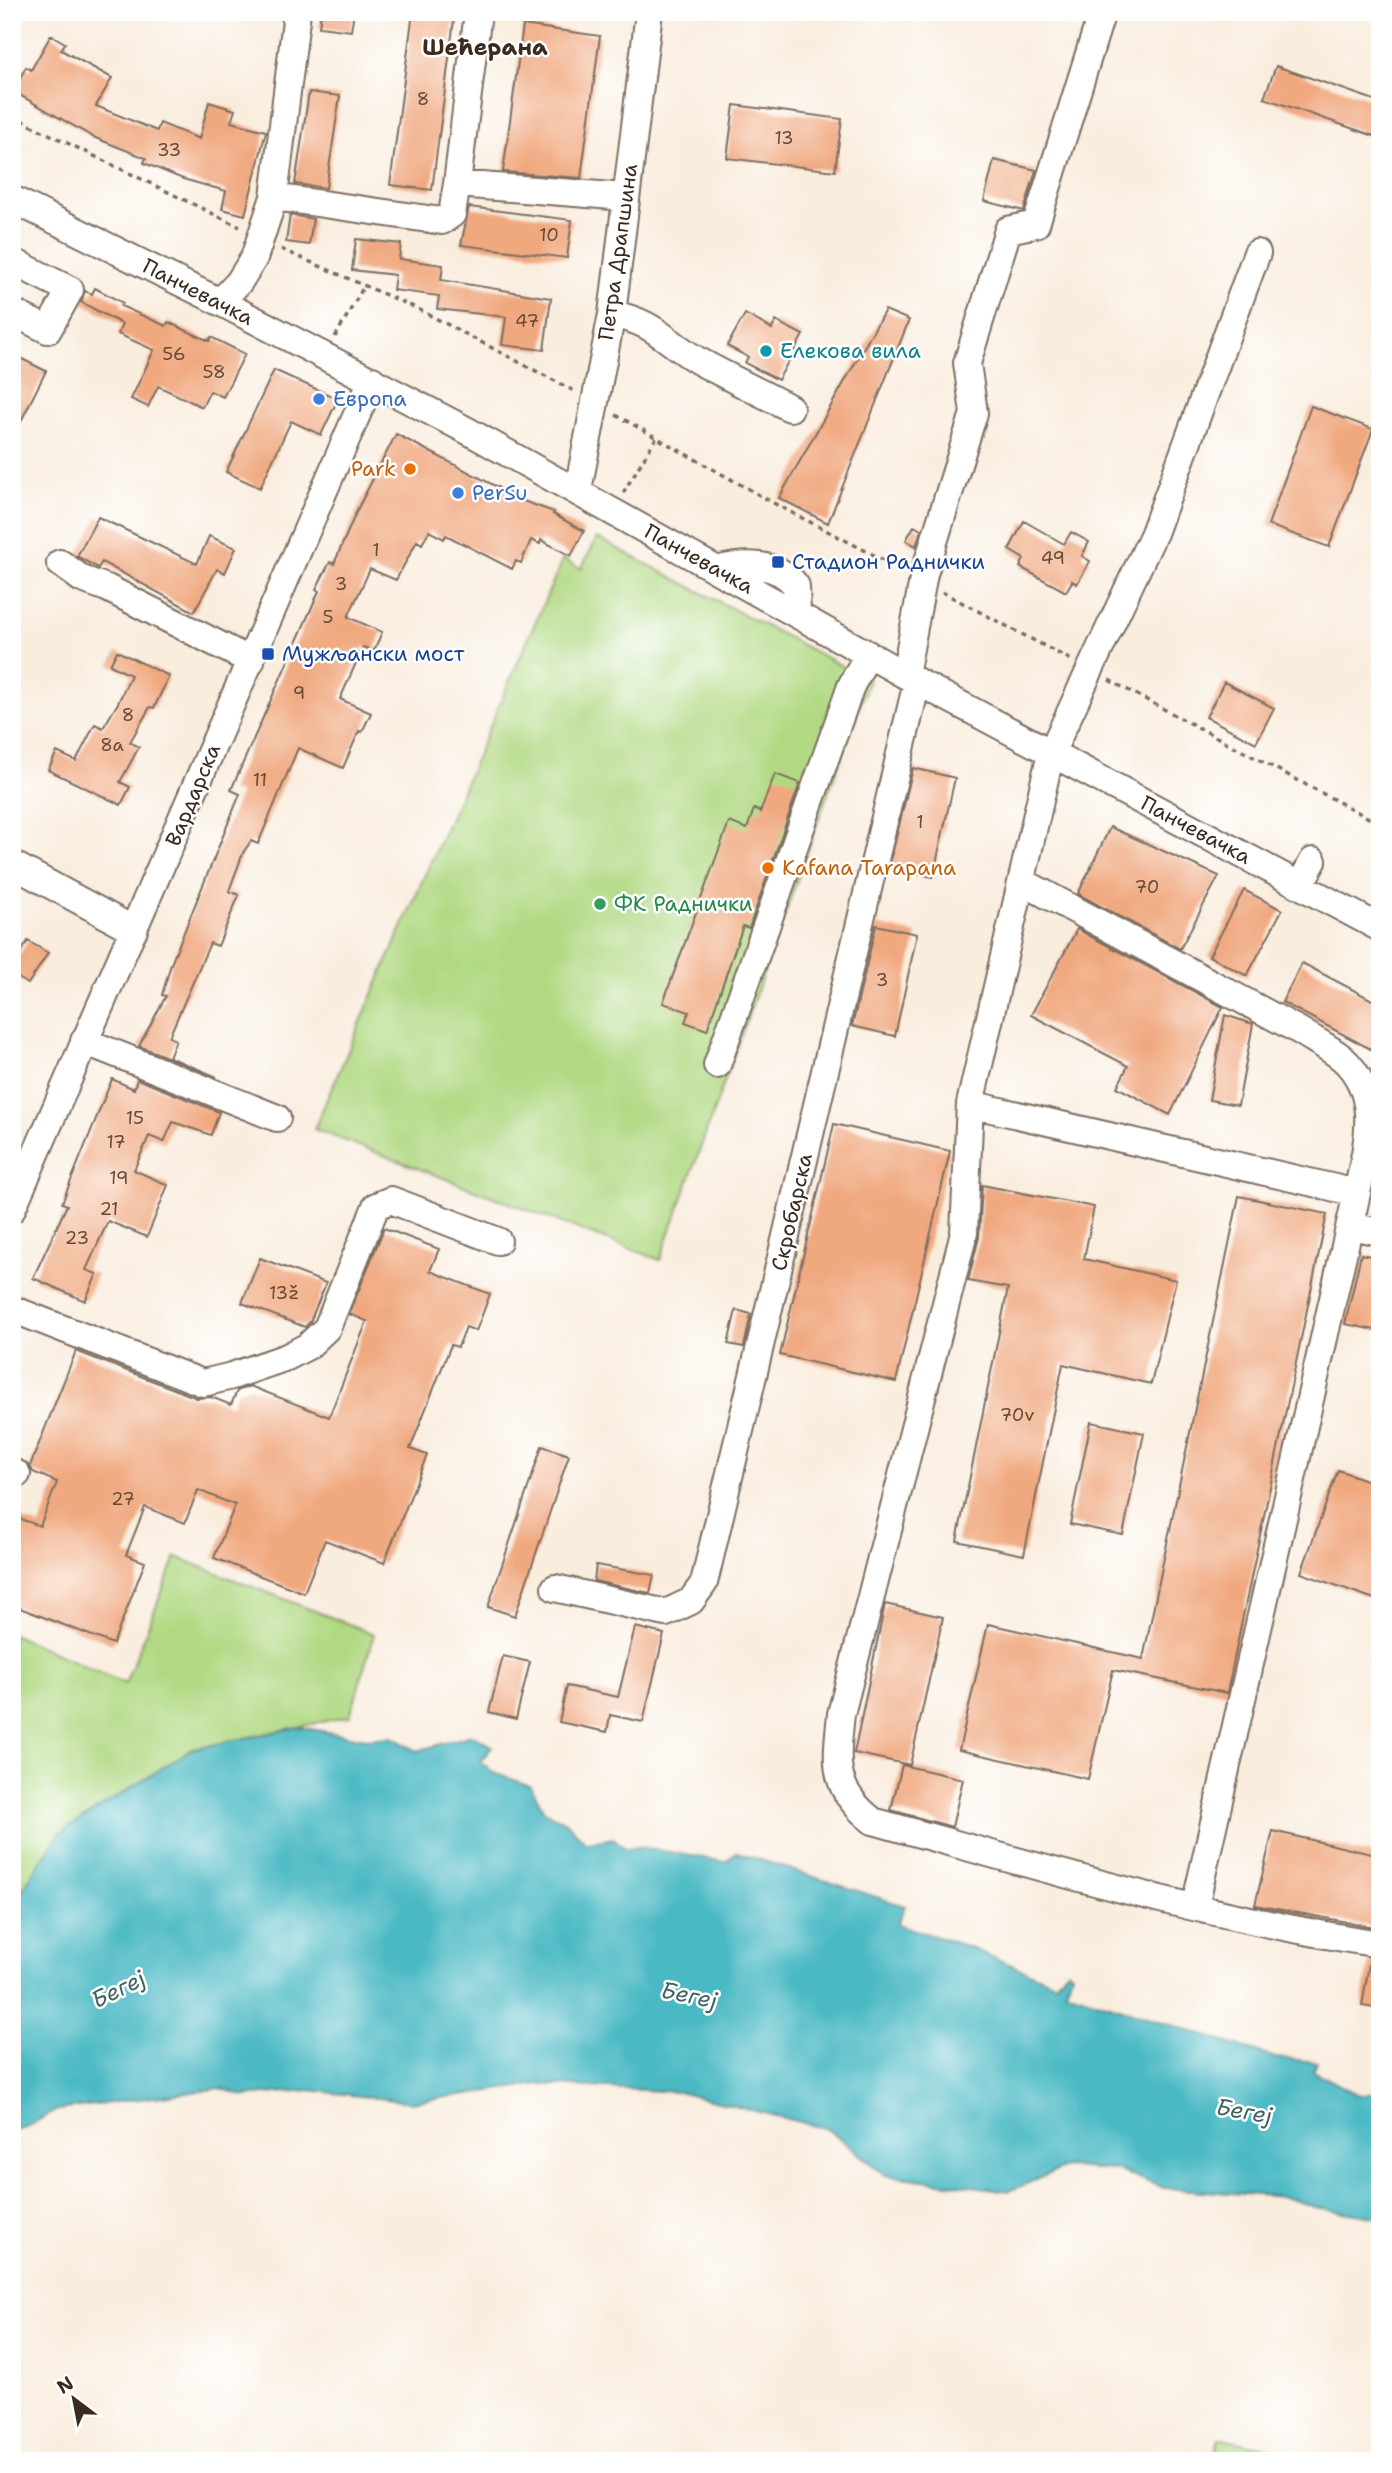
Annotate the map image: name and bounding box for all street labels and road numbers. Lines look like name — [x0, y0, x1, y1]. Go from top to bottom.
street label: Петра Драпшина — [592, 162, 644, 342]
street label: Панчевачка — [138, 252, 258, 332]
street label: Панчевачка — [639, 517, 759, 601]
street label: Вардарска — [159, 739, 227, 851]
street label: Панчевачка — [1136, 789, 1256, 871]
street label: Скробарска — [765, 1150, 819, 1274]

